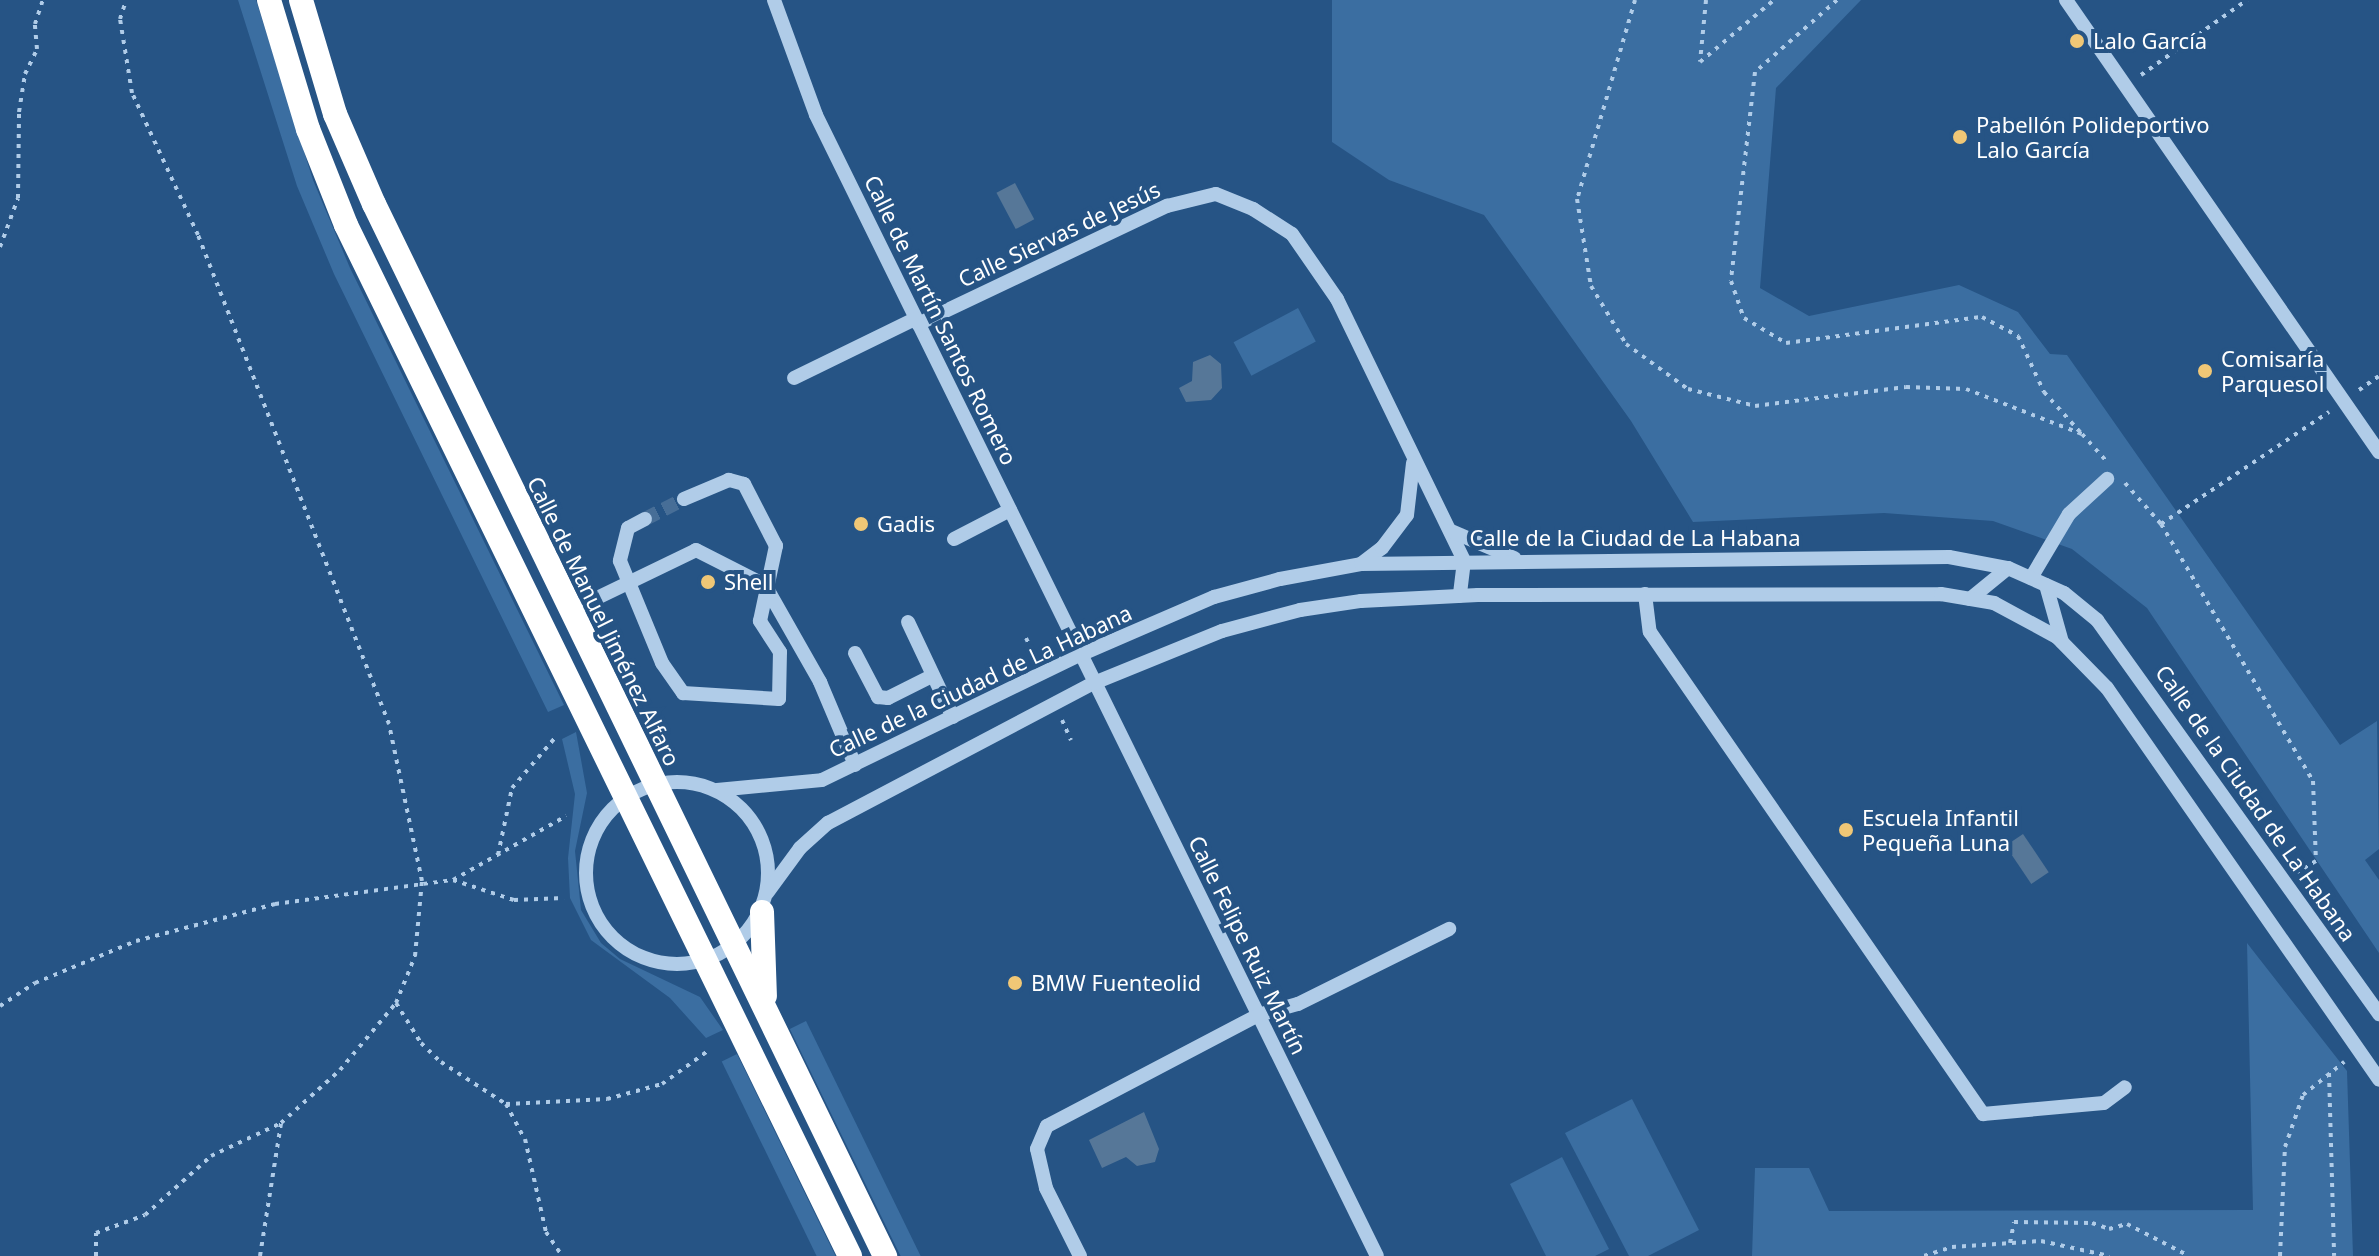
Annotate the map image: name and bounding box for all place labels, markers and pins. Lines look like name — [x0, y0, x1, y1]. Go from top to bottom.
place label: Lalo García — [2093, 28, 2207, 54]
marker: Lalo García — [2068, 32, 2086, 50]
place label: Pabellón Polideportivo Lalo García — [1976, 111, 2210, 162]
marker: Pabellón Polideportivo Lalo García — [1951, 128, 1969, 146]
place label: Comisaría Parquesol — [2221, 345, 2324, 396]
marker: Comisaría Parquesol — [2196, 362, 2214, 380]
place label: Gadis — [877, 511, 935, 537]
marker: Gadis — [852, 515, 870, 533]
place label: Shell — [724, 569, 773, 595]
marker: Shell — [699, 573, 717, 591]
place label: Escuela Infantil Pequeña Luna — [1862, 804, 2019, 856]
marker: Escuela Infantil Pequeña Luna — [1837, 821, 1855, 839]
place label: BMW Fuenteolid — [1031, 970, 1201, 996]
marker: BMW Fuenteolid — [1006, 974, 1024, 992]

